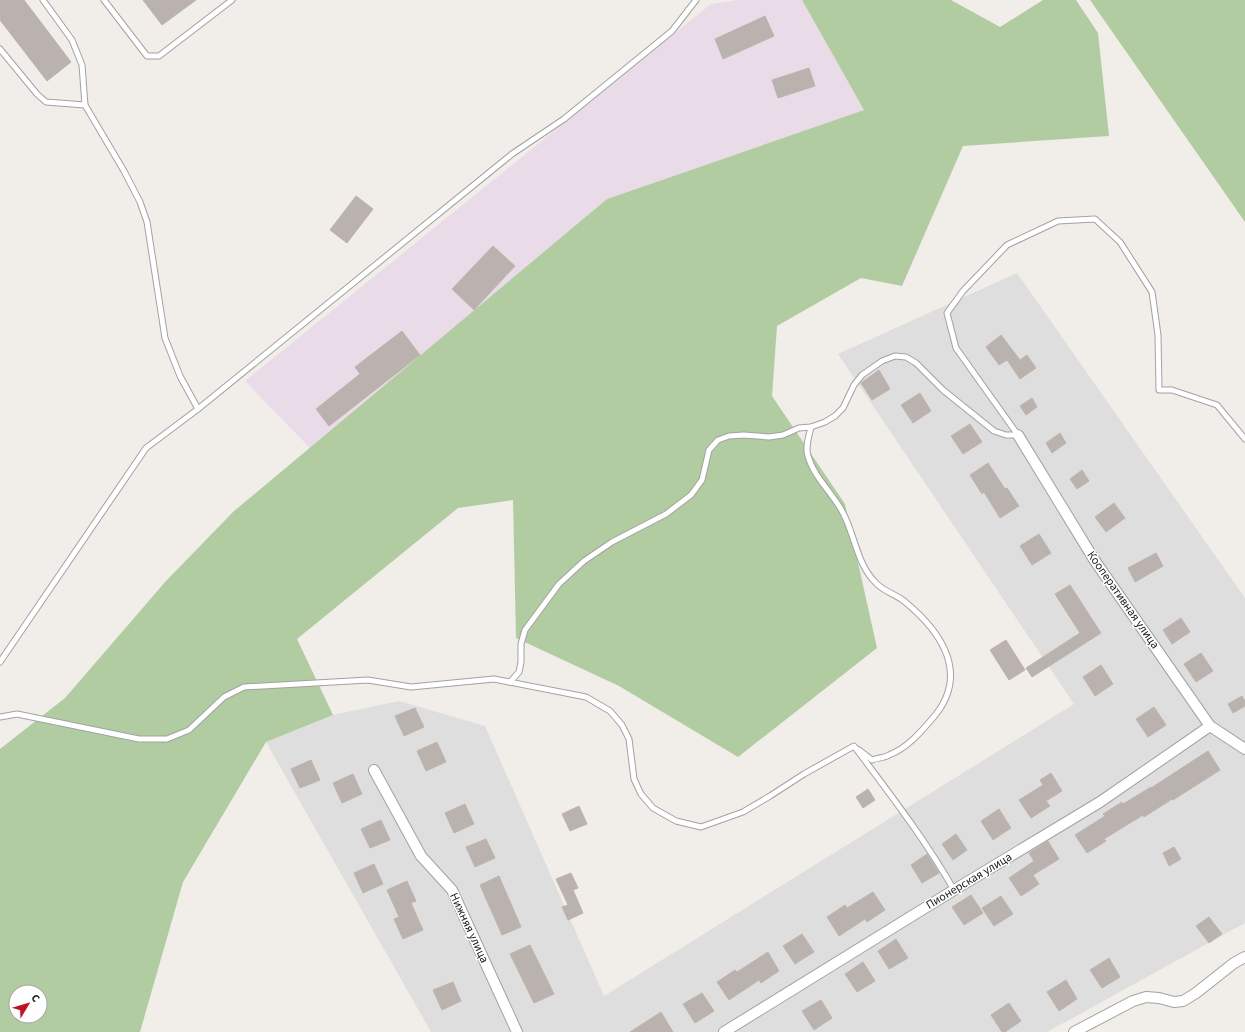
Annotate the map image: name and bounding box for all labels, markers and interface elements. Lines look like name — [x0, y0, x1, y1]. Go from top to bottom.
street label: Кооперативная улица — [1083, 548, 1163, 652]
street label: Пионерская улица — [923, 849, 1015, 913]
street label: Нижняя улица — [445, 890, 493, 966]
north arrow — [8, 984, 48, 1024]
text: С — [28, 991, 44, 1006]

